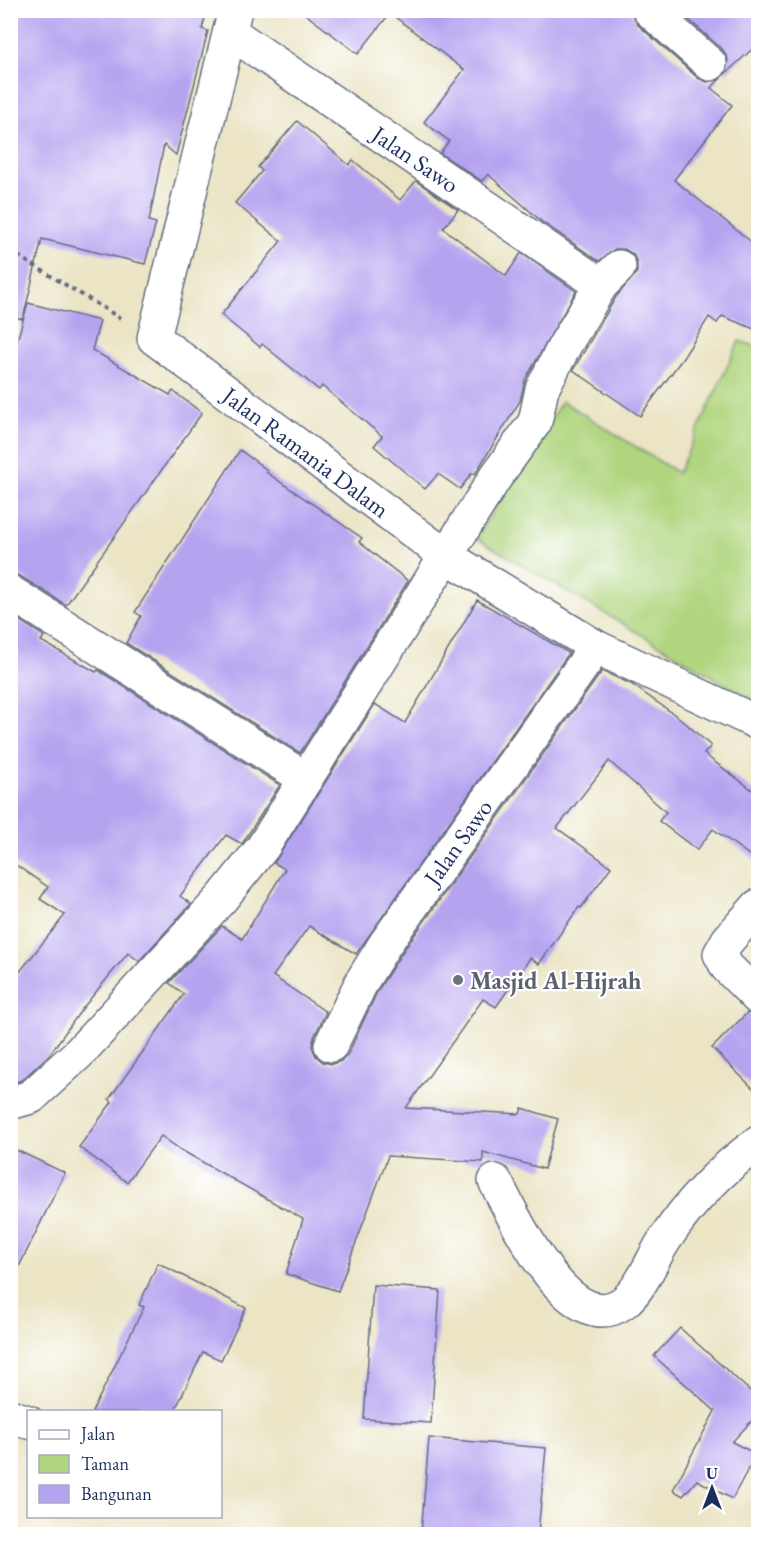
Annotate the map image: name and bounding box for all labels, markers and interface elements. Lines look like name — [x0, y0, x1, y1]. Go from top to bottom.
street label: Jalan Sawo — [365, 117, 465, 199]
street label: Jalan Ramania Dalam — [215, 378, 396, 524]
street label: Jalan Sawo — [415, 793, 499, 893]
place label: Masjid Al-Hijrah — [470, 965, 642, 997]
marker: Masjid Al-Hijrah — [451, 973, 465, 987]
legend — [27, 1410, 222, 1518]
text: Jalan — [79, 1422, 116, 1445]
text: Taman — [81, 1452, 130, 1475]
north arrow — [682, 1458, 742, 1518]
text: U — [706, 1463, 718, 1484]
text: Bangunan — [81, 1482, 152, 1505]

